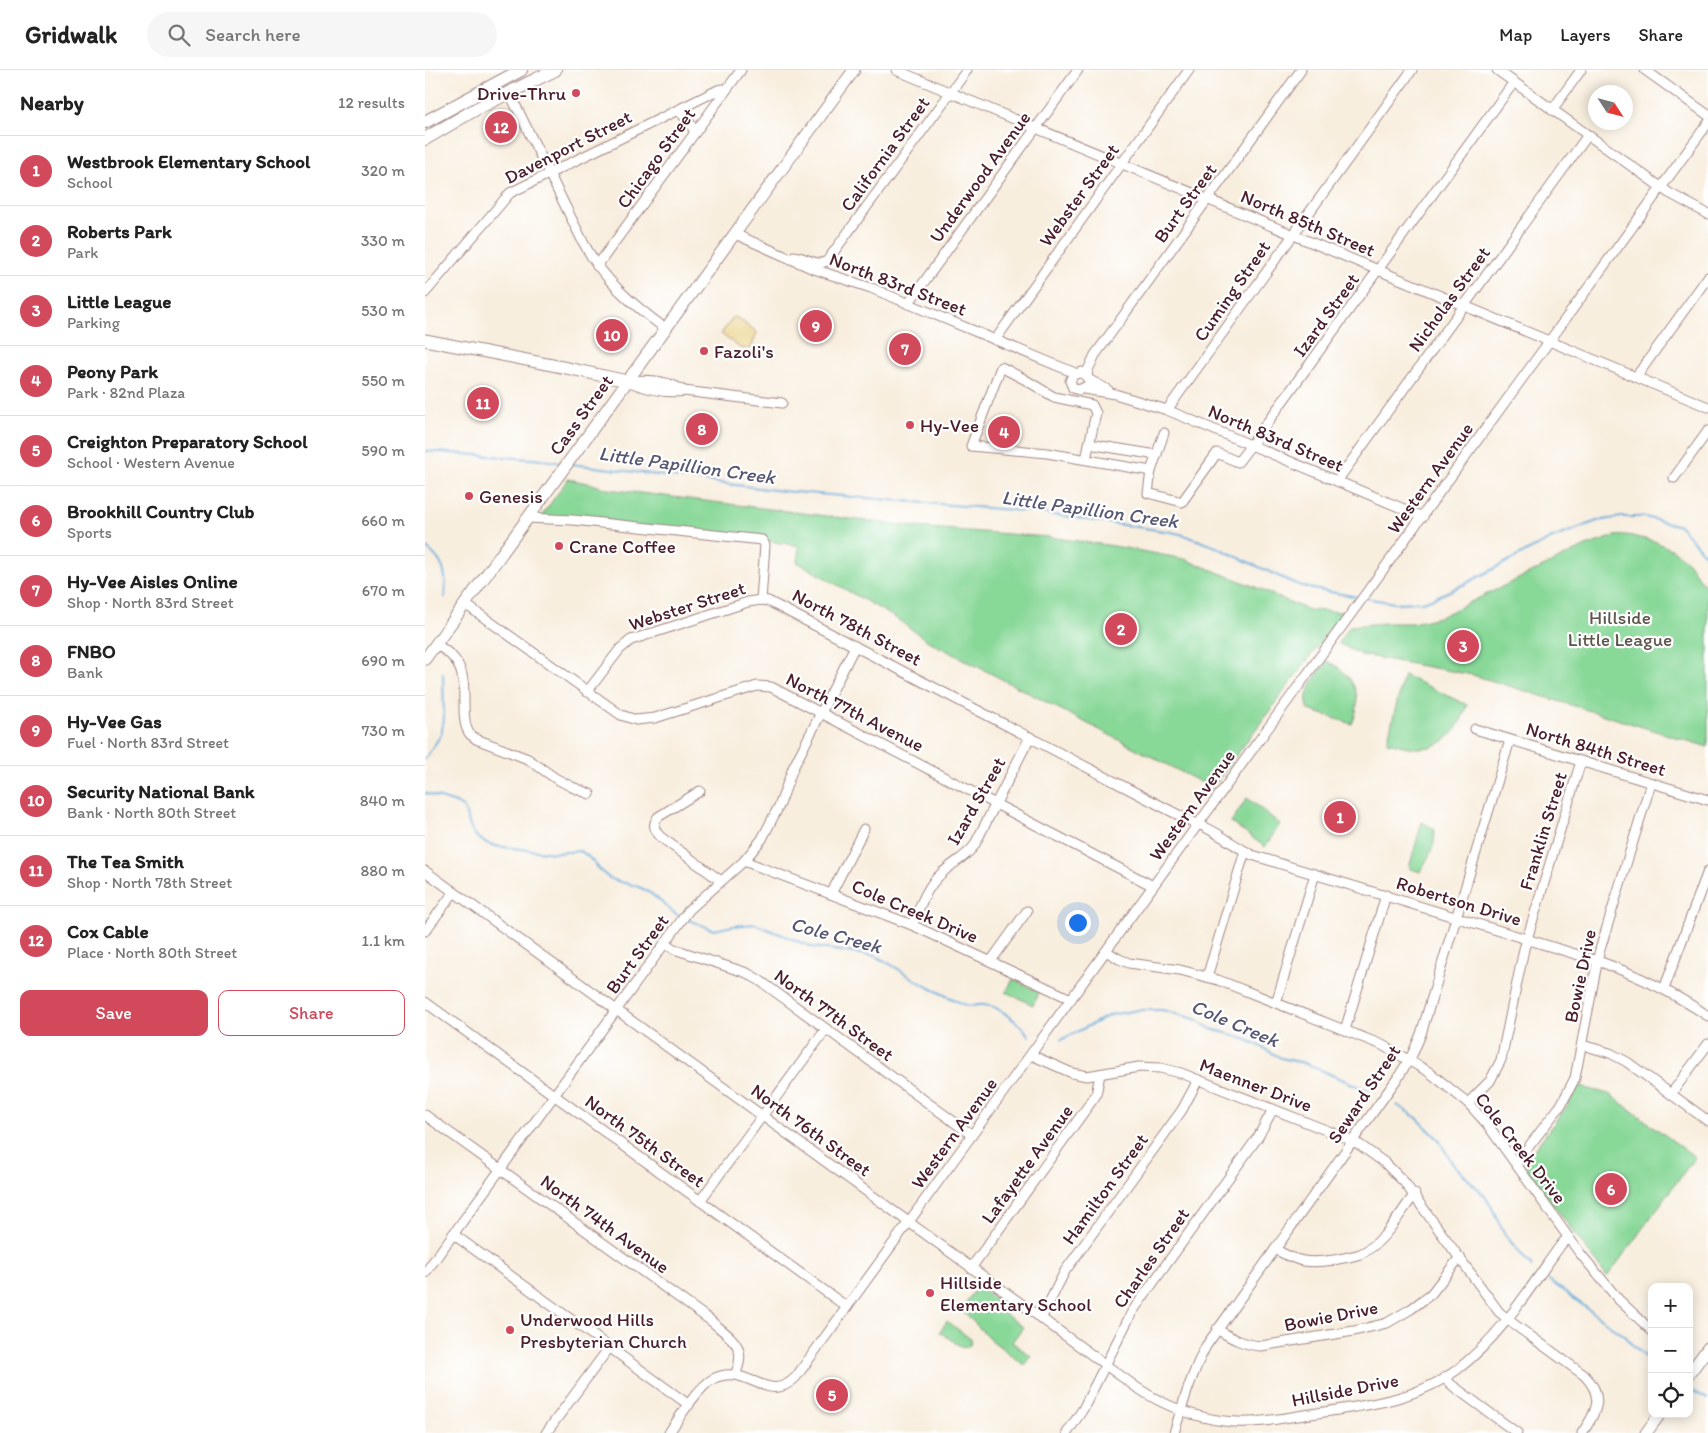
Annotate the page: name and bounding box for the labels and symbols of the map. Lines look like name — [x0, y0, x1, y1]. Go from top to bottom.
place label: Drive-Thru — [477, 82, 566, 105]
north arrow — [1588, 85, 1633, 130]
marker: Drive-Thru — [570, 87, 582, 99]
street label: California Street — [836, 92, 934, 216]
street label: Chicago Street — [612, 103, 700, 213]
street label: Davenport Street — [501, 105, 635, 189]
street label: Underwood Avenue — [925, 107, 1035, 247]
pin: 12 — [485, 108, 517, 146]
street label: Webster Street — [1034, 139, 1124, 251]
street label: Burt Street — [1149, 159, 1221, 247]
street label: North 85th Street — [1237, 184, 1379, 262]
street label: Cuming Street — [1189, 236, 1275, 346]
street label: Nicholas Street — [1403, 242, 1495, 356]
street label: North 83rd Street — [826, 247, 970, 321]
street label: Izard Street — [1288, 269, 1364, 361]
pin: 9 — [800, 307, 832, 345]
pin: 10 — [596, 316, 628, 354]
pin: 7 — [889, 330, 921, 368]
place label: Fazoli's — [714, 340, 774, 363]
marker: Fazoli's — [698, 345, 710, 357]
street label: Cass Street — [544, 370, 618, 460]
pin: 11 — [467, 384, 499, 422]
street label: North 83rd Street — [1205, 399, 1347, 477]
pin: 8 — [686, 410, 718, 448]
pin: 4 — [988, 413, 1020, 451]
place label: Hy-Vee — [920, 414, 979, 437]
street label: Western Avenue — [1382, 418, 1478, 538]
marker: Hy-Vee — [904, 419, 916, 431]
water label: Little Papillion Creek — [597, 441, 778, 489]
place label: Genesis — [479, 485, 543, 508]
water label: Little Papillion Creek — [1000, 485, 1181, 533]
marker: Genesis — [463, 490, 475, 502]
place label: Crane Coffee — [569, 535, 676, 558]
marker: Crane Coffee — [553, 540, 565, 552]
street label: Webster Street — [626, 576, 748, 636]
street label: North 78th Street — [788, 583, 926, 671]
park label: Hillside Little League — [1568, 606, 1672, 651]
pin: 2 — [1105, 610, 1137, 648]
pin: 3 — [1447, 627, 1479, 665]
street label: North 77th Avenue — [782, 667, 928, 757]
street label: North 84th Street — [1523, 717, 1669, 781]
street label: Western Avenue — [1144, 745, 1240, 865]
street label: Izard Street — [942, 753, 1010, 849]
street label: Franklin Street — [1514, 769, 1572, 893]
pin: 1 — [1324, 798, 1356, 836]
street label: Robertson Drive — [1394, 871, 1524, 931]
street label: Cole Creek Drive — [848, 874, 982, 948]
street label: Burt Street — [601, 910, 673, 998]
your location — [1065, 910, 1091, 936]
water label: Cole Creek — [788, 911, 885, 959]
street label: Bowie Drive — [1559, 927, 1601, 1025]
street label: North 77th Street — [770, 964, 898, 1066]
water label: Cole Creek — [1188, 994, 1284, 1053]
street label: Seward Street — [1323, 1040, 1405, 1148]
street label: Maenner Drive — [1197, 1053, 1315, 1117]
street label: Western Avenue — [906, 1073, 1002, 1193]
street label: North 76th Street — [746, 1079, 876, 1181]
street label: Cole Creek Drive — [1470, 1088, 1572, 1208]
street label: North 75th Street — [581, 1090, 709, 1192]
street label: Lafayette Avenue — [976, 1100, 1078, 1228]
street label: Hamilton Street — [1057, 1129, 1153, 1249]
street label: North 74th Avenue — [536, 1169, 674, 1279]
pin: 6 — [1595, 1170, 1627, 1208]
street label: Charles Street — [1108, 1203, 1194, 1313]
place label: Hillside Elementary School — [940, 1271, 1092, 1316]
marker: Hillside Elementary School — [924, 1287, 936, 1299]
street label: Bowie Drive — [1282, 1296, 1380, 1336]
place label: Underwood Hills Presbyterian Church — [520, 1308, 687, 1353]
marker: Underwood Hills Presbyterian Church — [504, 1324, 516, 1336]
street label: Hillside Drive — [1290, 1368, 1400, 1412]
pin: 5 — [816, 1376, 848, 1414]

